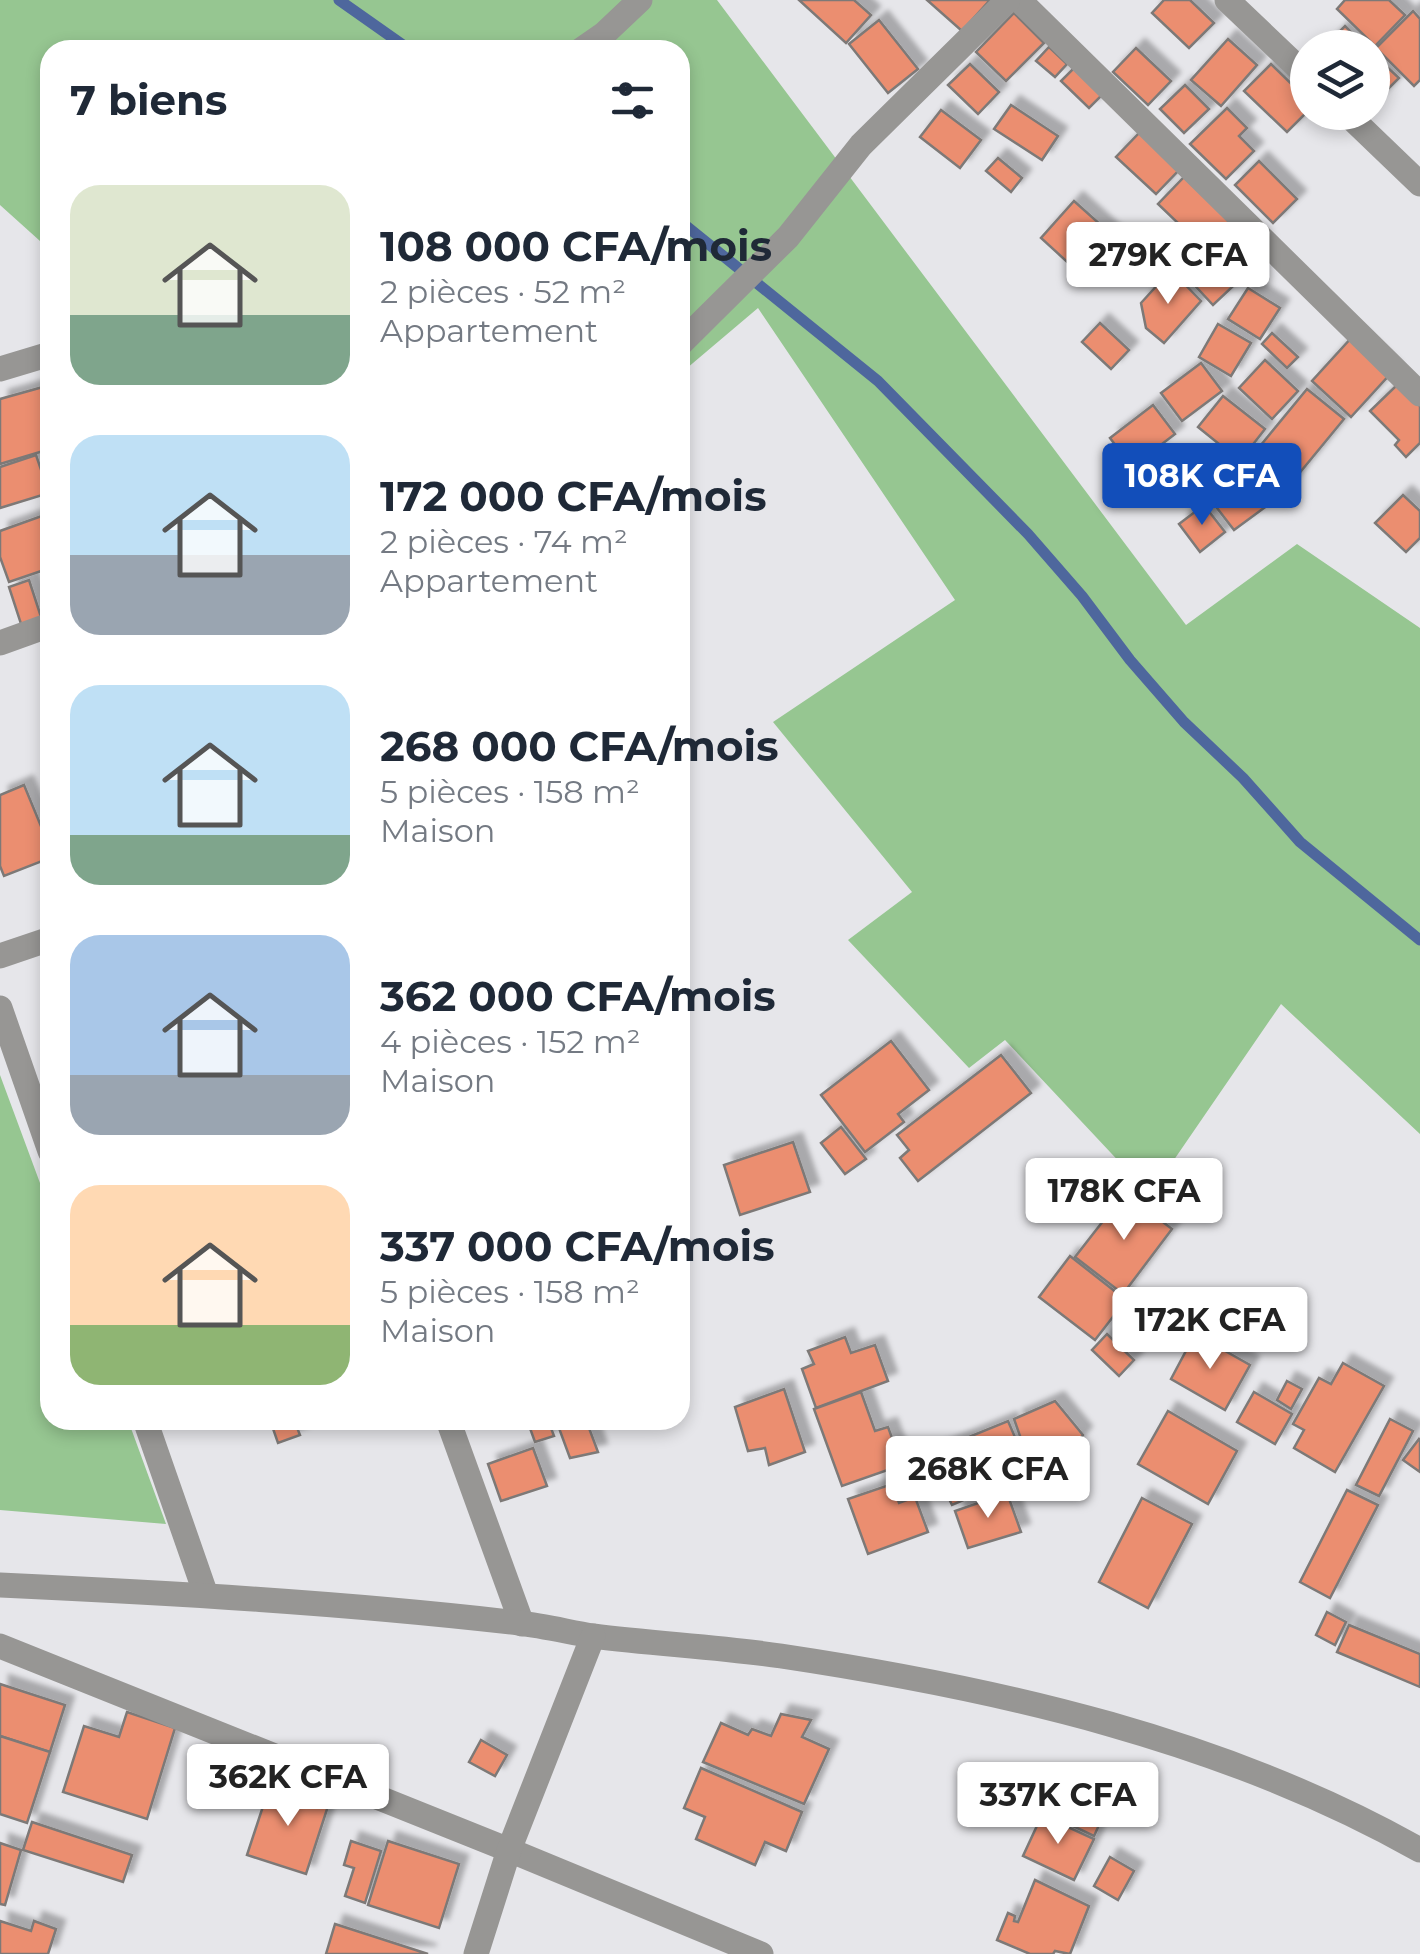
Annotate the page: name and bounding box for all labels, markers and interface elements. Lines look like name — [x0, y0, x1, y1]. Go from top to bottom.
map controls — [1290, 30, 1390, 130]
button: layers — [1290, 30, 1390, 130]
icon: filters — [605, 73, 660, 128]
text: 7 biens — [70, 74, 227, 126]
text: 108 000 CFA/mois — [380, 220, 772, 272]
pin: 279K CFA — [1065, 222, 1271, 307]
icon: home — [150, 225, 270, 345]
text: 279K CFA — [1088, 235, 1248, 274]
text: 2 pièces · 52 m² — [380, 272, 626, 311]
text: Appartement — [380, 311, 598, 350]
pin: 108K CFA — [1099, 443, 1305, 528]
text: 108K CFA — [1124, 456, 1280, 495]
text: 172 000 CFA/mois — [380, 470, 767, 522]
icon: home — [150, 475, 270, 595]
text: 2 pièces · 74 m² — [380, 522, 628, 561]
text: Appartement — [380, 561, 598, 600]
text: 268 000 CFA/mois — [380, 720, 779, 772]
icon: home — [150, 725, 270, 845]
text: 5 pièces · 158 m² — [380, 772, 640, 811]
text: Maison — [380, 811, 495, 850]
text: 362 000 CFA/mois — [380, 970, 776, 1022]
icon: home — [150, 975, 270, 1095]
text: 4 pièces · 152 m² — [380, 1022, 640, 1061]
text: Maison — [380, 1061, 495, 1100]
pin: 178K CFA — [1021, 1158, 1227, 1243]
text: 178K CFA — [1048, 1171, 1200, 1210]
text: 337 000 CFA/mois — [380, 1220, 774, 1272]
icon: home — [150, 1225, 270, 1345]
text: 5 pièces · 158 m² — [380, 1272, 640, 1311]
pin: 172K CFA — [1107, 1287, 1313, 1372]
text: 172K CFA — [1134, 1300, 1286, 1339]
text: Maison — [380, 1311, 495, 1350]
pin: 268K CFA — [885, 1436, 1091, 1521]
text: 268K CFA — [908, 1449, 1068, 1488]
pin: 362K CFA — [185, 1744, 391, 1829]
text: 362K CFA — [209, 1757, 367, 1796]
pin: 337K CFA — [955, 1762, 1161, 1847]
text: 337K CFA — [979, 1775, 1137, 1814]

